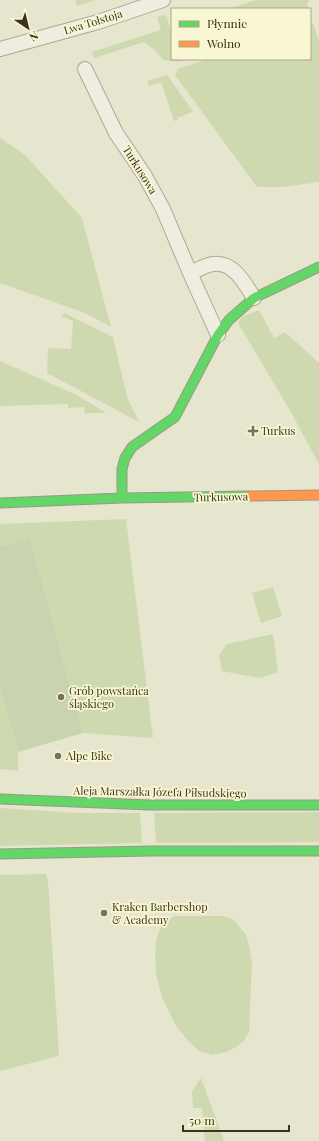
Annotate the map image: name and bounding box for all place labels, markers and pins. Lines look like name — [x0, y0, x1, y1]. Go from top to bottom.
place label: Turkus — [261, 423, 296, 438]
marker: Turkus — [248, 426, 258, 436]
place label: Grób powstańca śląskiego — [69, 683, 149, 711]
marker: Grób powstańca śląskiego — [56, 692, 66, 702]
place label: Alpe Bike — [65, 748, 113, 763]
marker: Alpe Bike — [53, 751, 63, 761]
place label: Kraken Barbershop & Academy — [112, 899, 208, 927]
marker: Kraken Barbershop & Academy — [99, 908, 109, 918]

